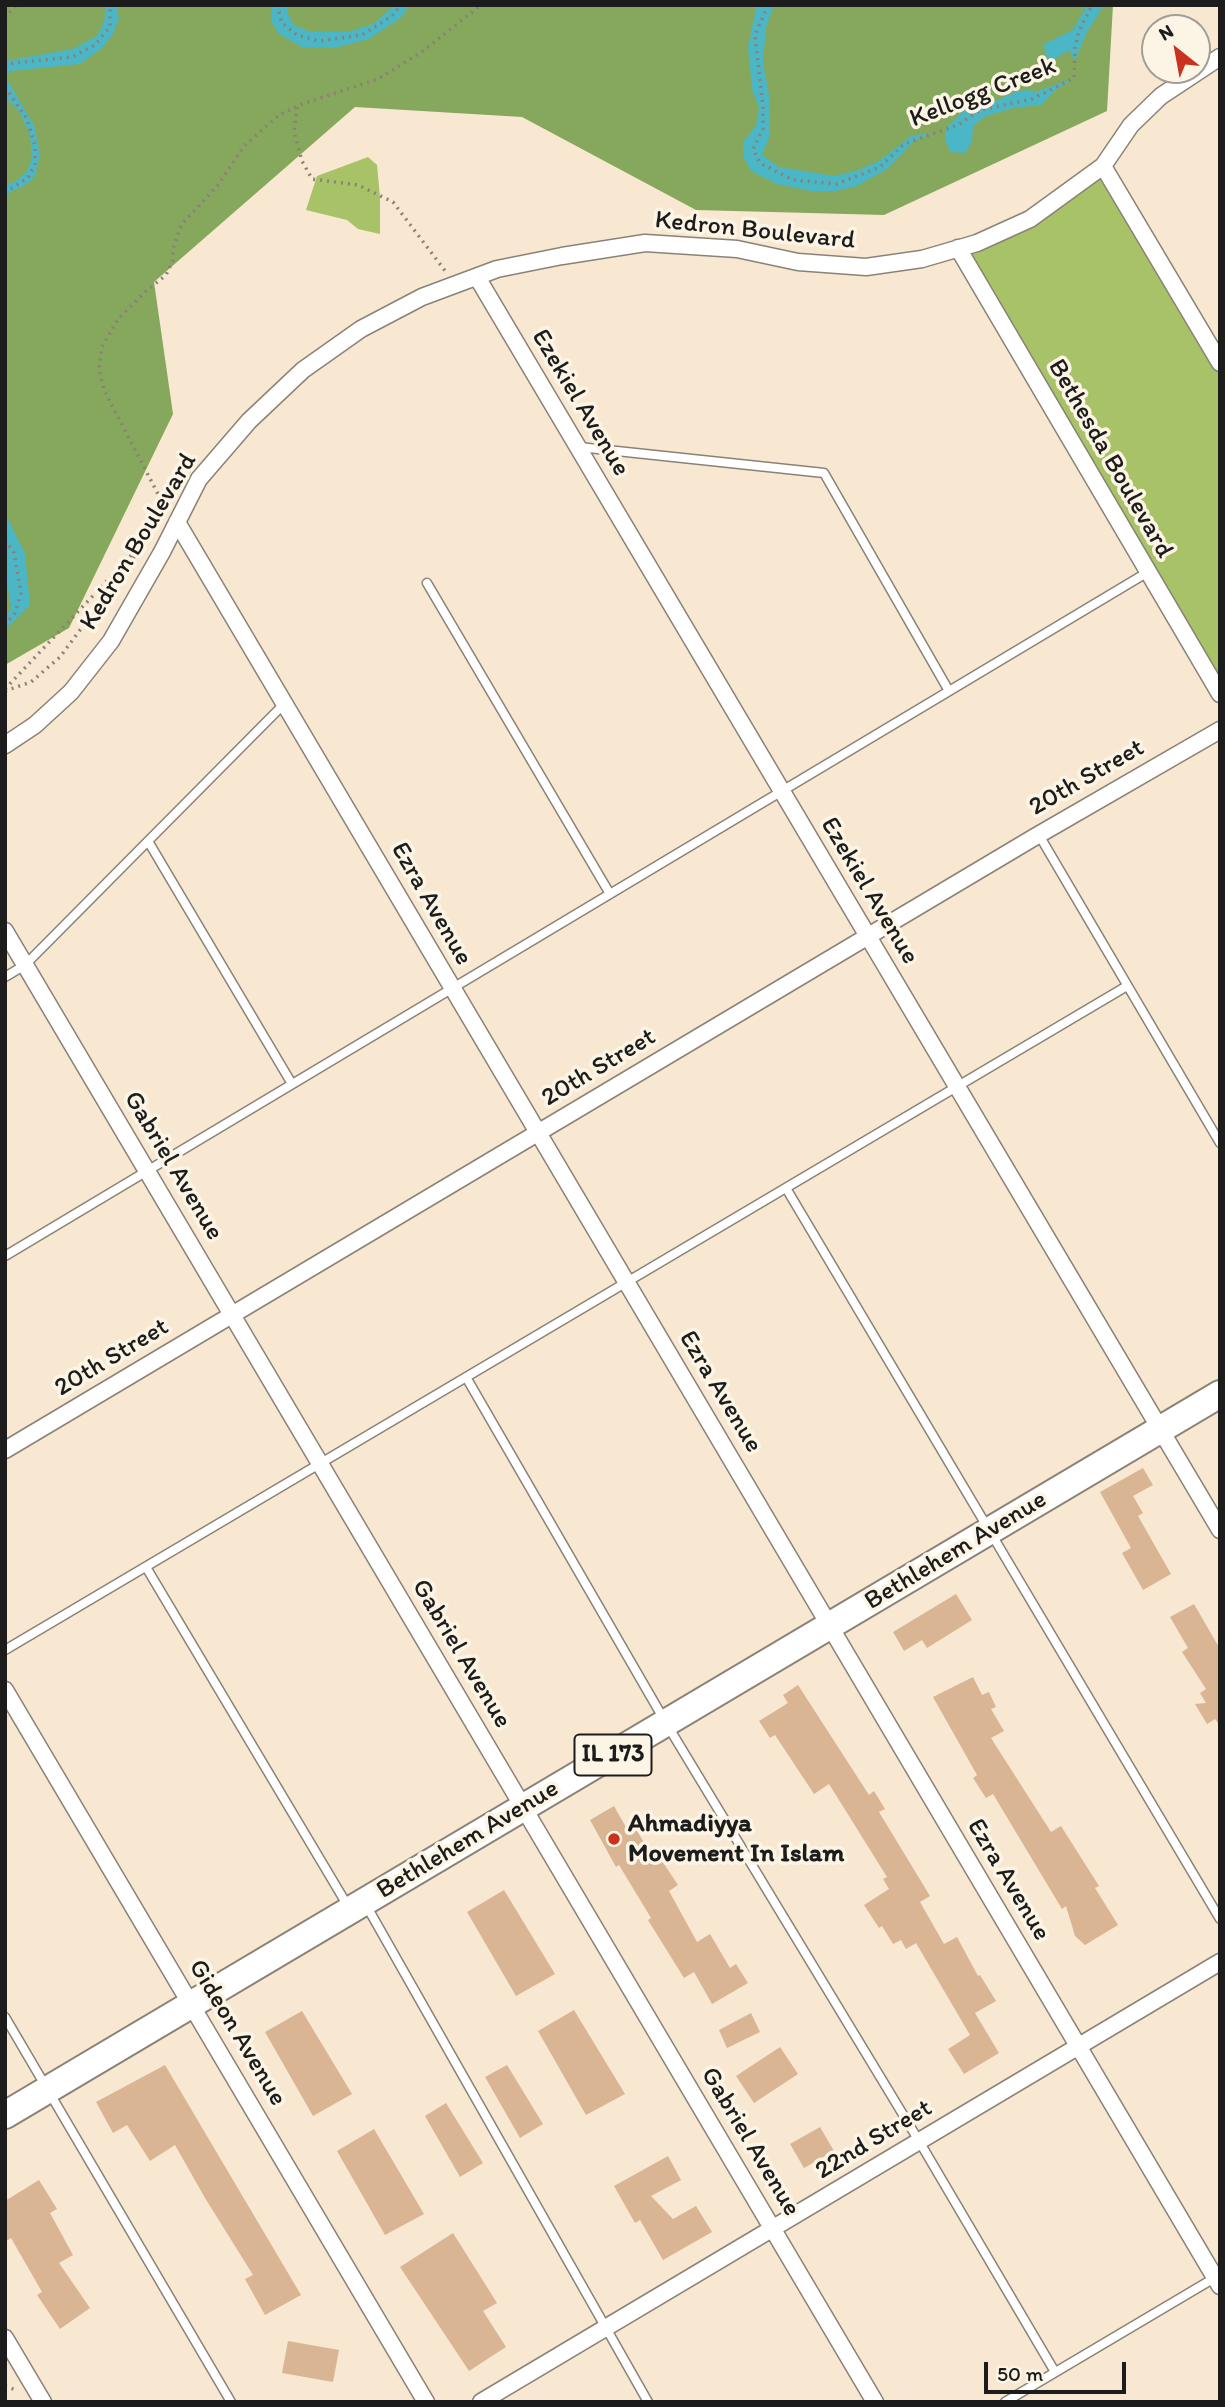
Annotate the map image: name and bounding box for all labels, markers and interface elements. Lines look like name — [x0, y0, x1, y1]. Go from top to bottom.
north arrow — [1141, 14, 1211, 84]
text: N — [1155, 19, 1177, 45]
street label: Kellogg Creek — [905, 51, 1061, 135]
street label: Kedron Boulevard — [653, 205, 857, 257]
street label: Ezekiel Avenue — [524, 324, 636, 482]
street label: Bethesda Boulevard — [1040, 354, 1180, 564]
street label: Kedron Boulevard — [74, 448, 204, 636]
street label: 20th Street — [1024, 733, 1150, 823]
street label: Ezekiel Avenue — [813, 812, 925, 970]
street label: Ezra Avenue — [383, 837, 479, 971]
street label: 20th Street — [536, 1022, 662, 1114]
street label: Gabriel Avenue — [116, 1086, 230, 1246]
street label: 20th Street — [49, 1312, 175, 1404]
street label: Ezra Avenue — [671, 1325, 769, 1459]
street label: Bethlehem Avenue — [859, 1484, 1053, 1618]
street label: Gabriel Avenue — [404, 1574, 518, 1734]
road number: IL 173 — [574, 1735, 652, 1776]
street label: Bethlehem Avenue — [371, 1773, 565, 1907]
place label: Ahmadiyya Movement In Islam — [628, 1808, 844, 1870]
street label: Ezra Avenue — [959, 1813, 1057, 1947]
marker: Ahmadiyya Movement In Islam — [606, 1831, 622, 1847]
street label: Gideon Avenue — [181, 1954, 293, 2112]
street label: Gabriel Avenue — [693, 2062, 807, 2222]
street label: 22nd Street — [810, 2093, 938, 2187]
scale bar — [987, 2348, 1129, 2392]
text: 50 m — [997, 2361, 1043, 2386]

